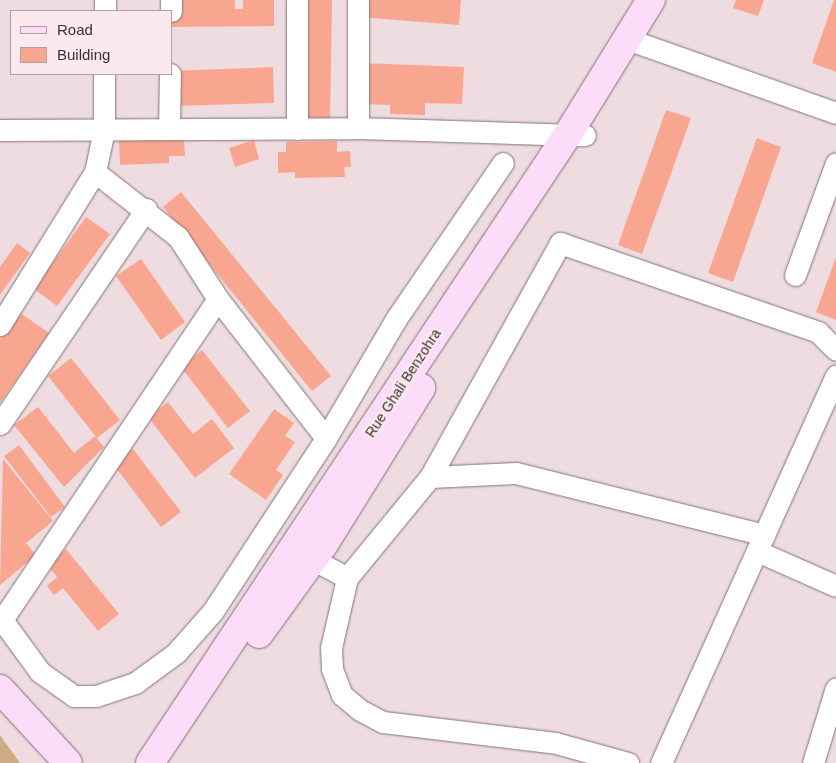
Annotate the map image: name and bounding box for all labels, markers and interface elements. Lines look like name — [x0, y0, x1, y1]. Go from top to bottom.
legend — [10, 10, 172, 75]
text: Road — [57, 21, 93, 38]
text: Building — [57, 46, 110, 63]
street label: Rue Ghali Benzohra — [362, 326, 444, 440]

